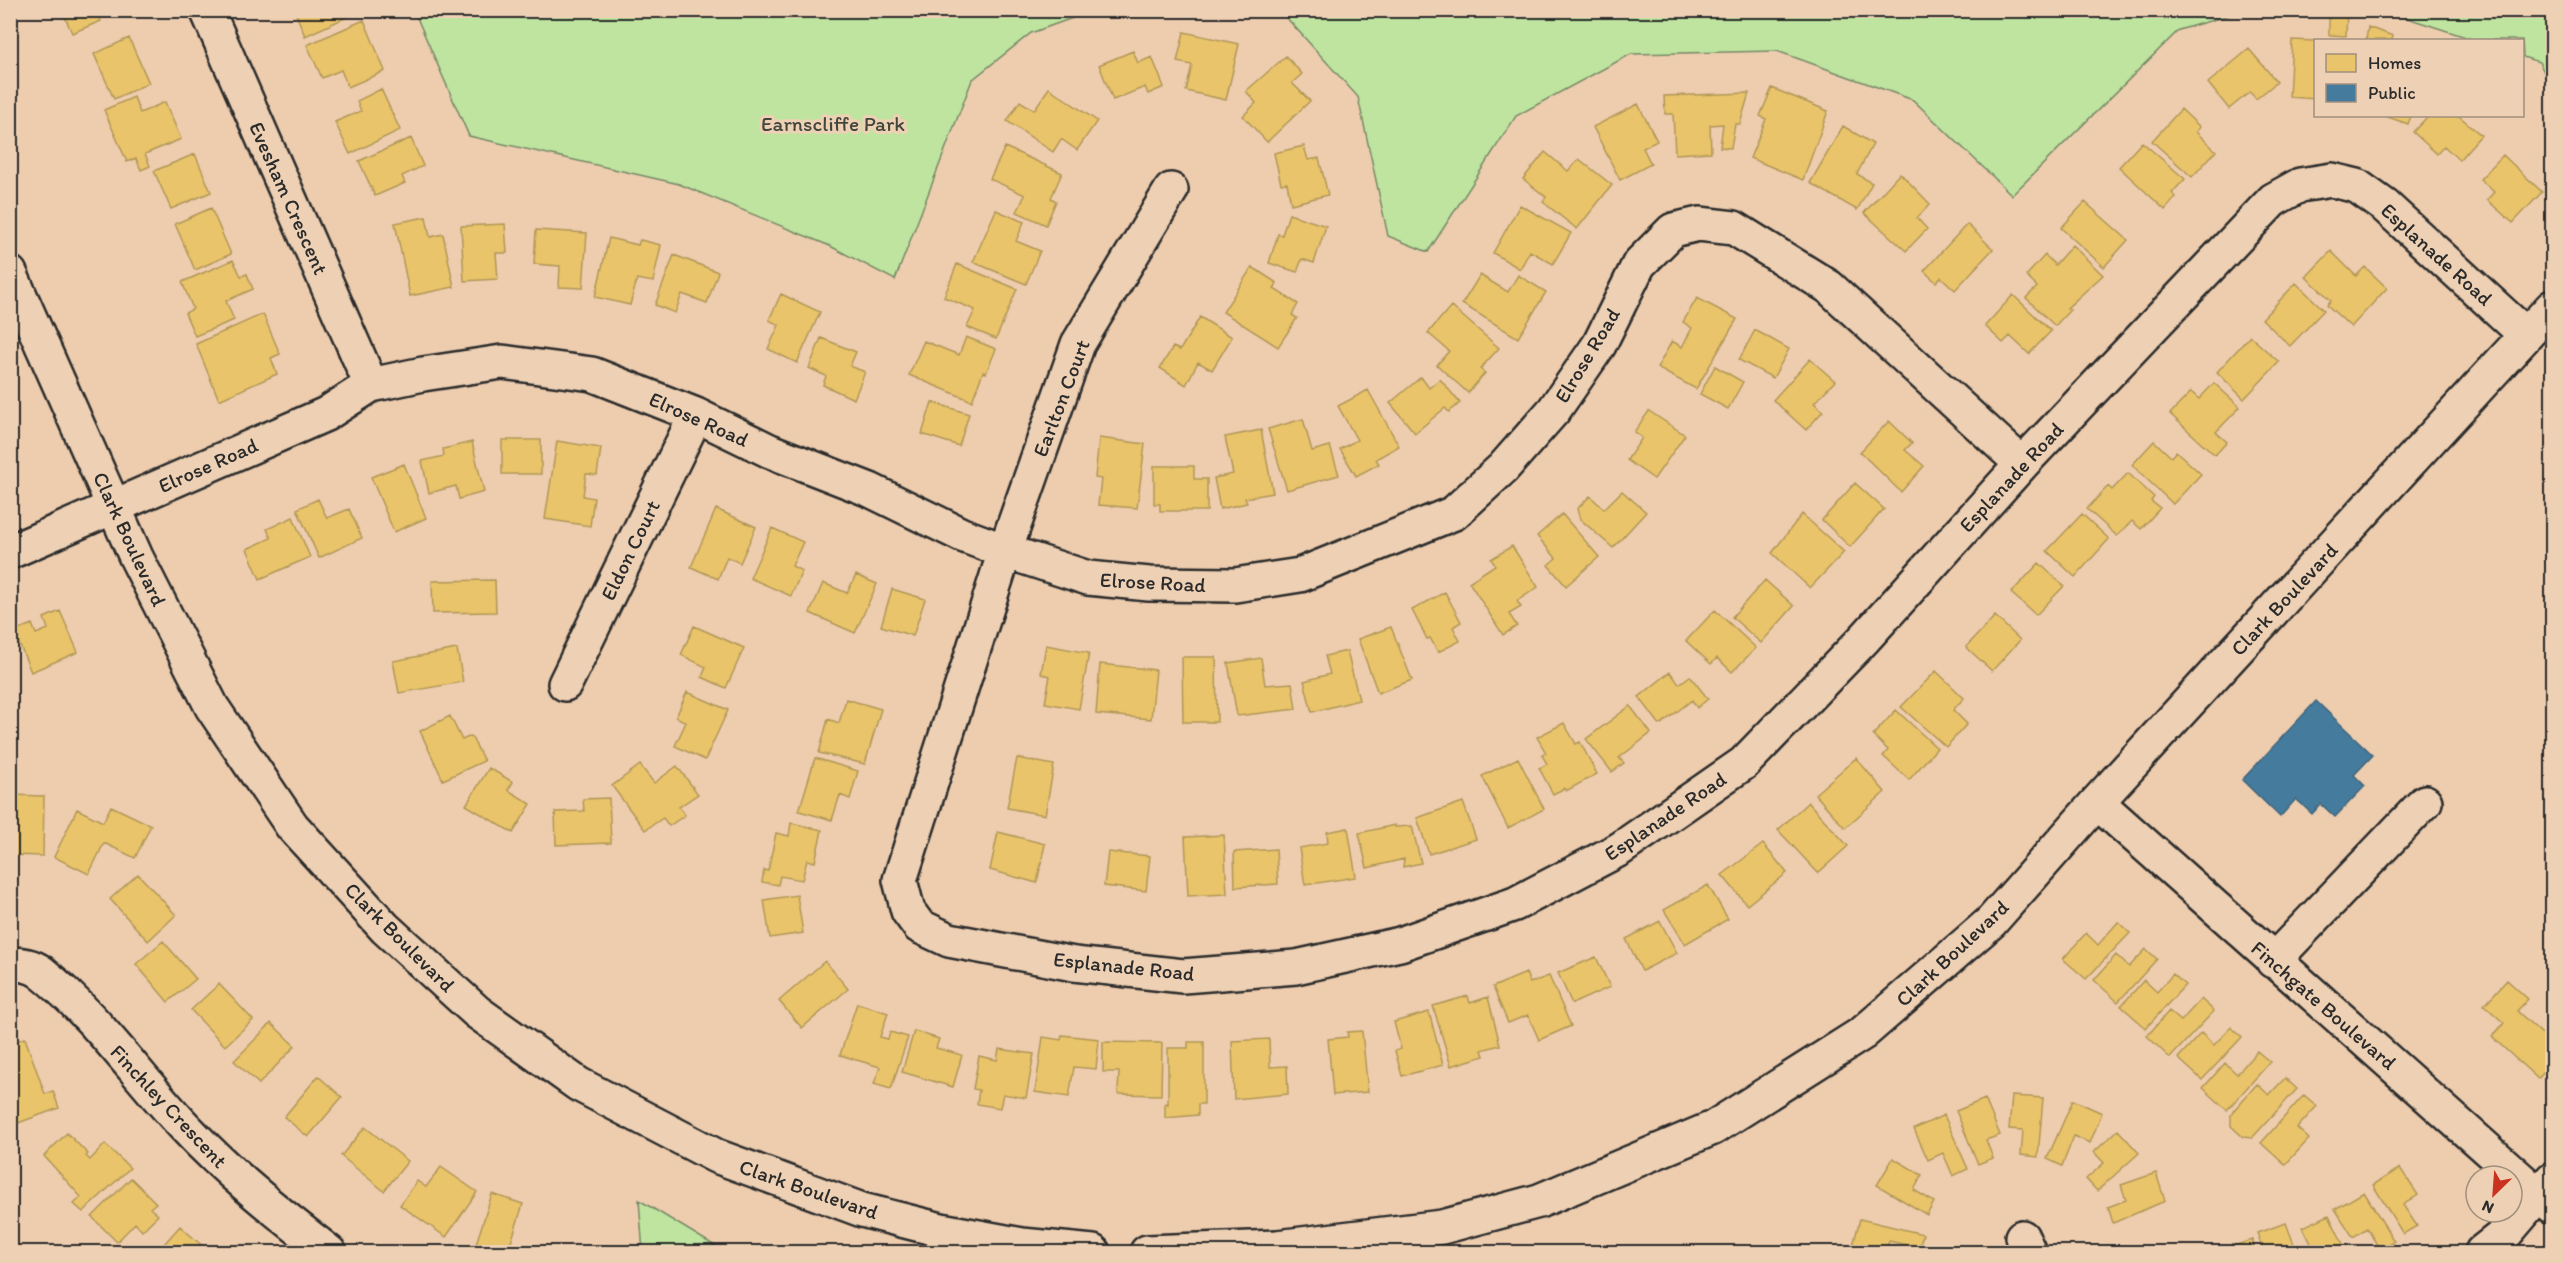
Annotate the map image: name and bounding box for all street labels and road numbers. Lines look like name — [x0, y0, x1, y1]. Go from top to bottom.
street label: Evesham Crescent — [244, 118, 334, 278]
street label: Esplanade Road — [2376, 197, 2498, 311]
street label: Elrose Road — [1549, 303, 1625, 407]
street label: Earlton Court — [1027, 336, 1095, 460]
street label: Elrose Road — [645, 386, 753, 452]
street label: Esplanade Road — [1954, 416, 2069, 537]
street label: Elrose Road — [154, 432, 262, 498]
street label: Clark Boulevard — [88, 468, 172, 611]
street label: Eldon Court — [595, 496, 665, 604]
street label: Clark Boulevard — [2225, 537, 2343, 661]
street label: Elrose Road — [1099, 567, 1207, 597]
street label: Esplanade Road — [1599, 766, 1731, 866]
street label: Clark Boulevard — [340, 877, 461, 998]
street label: Clark Boulevard — [1890, 894, 2014, 1012]
street label: Finchgate Boulevard — [2246, 935, 2402, 1075]
street label: Esplanade Road — [1052, 946, 1196, 986]
street label: Finchley Crescent — [105, 1039, 233, 1173]
street label: Clark Boulevard — [736, 1154, 882, 1225]

